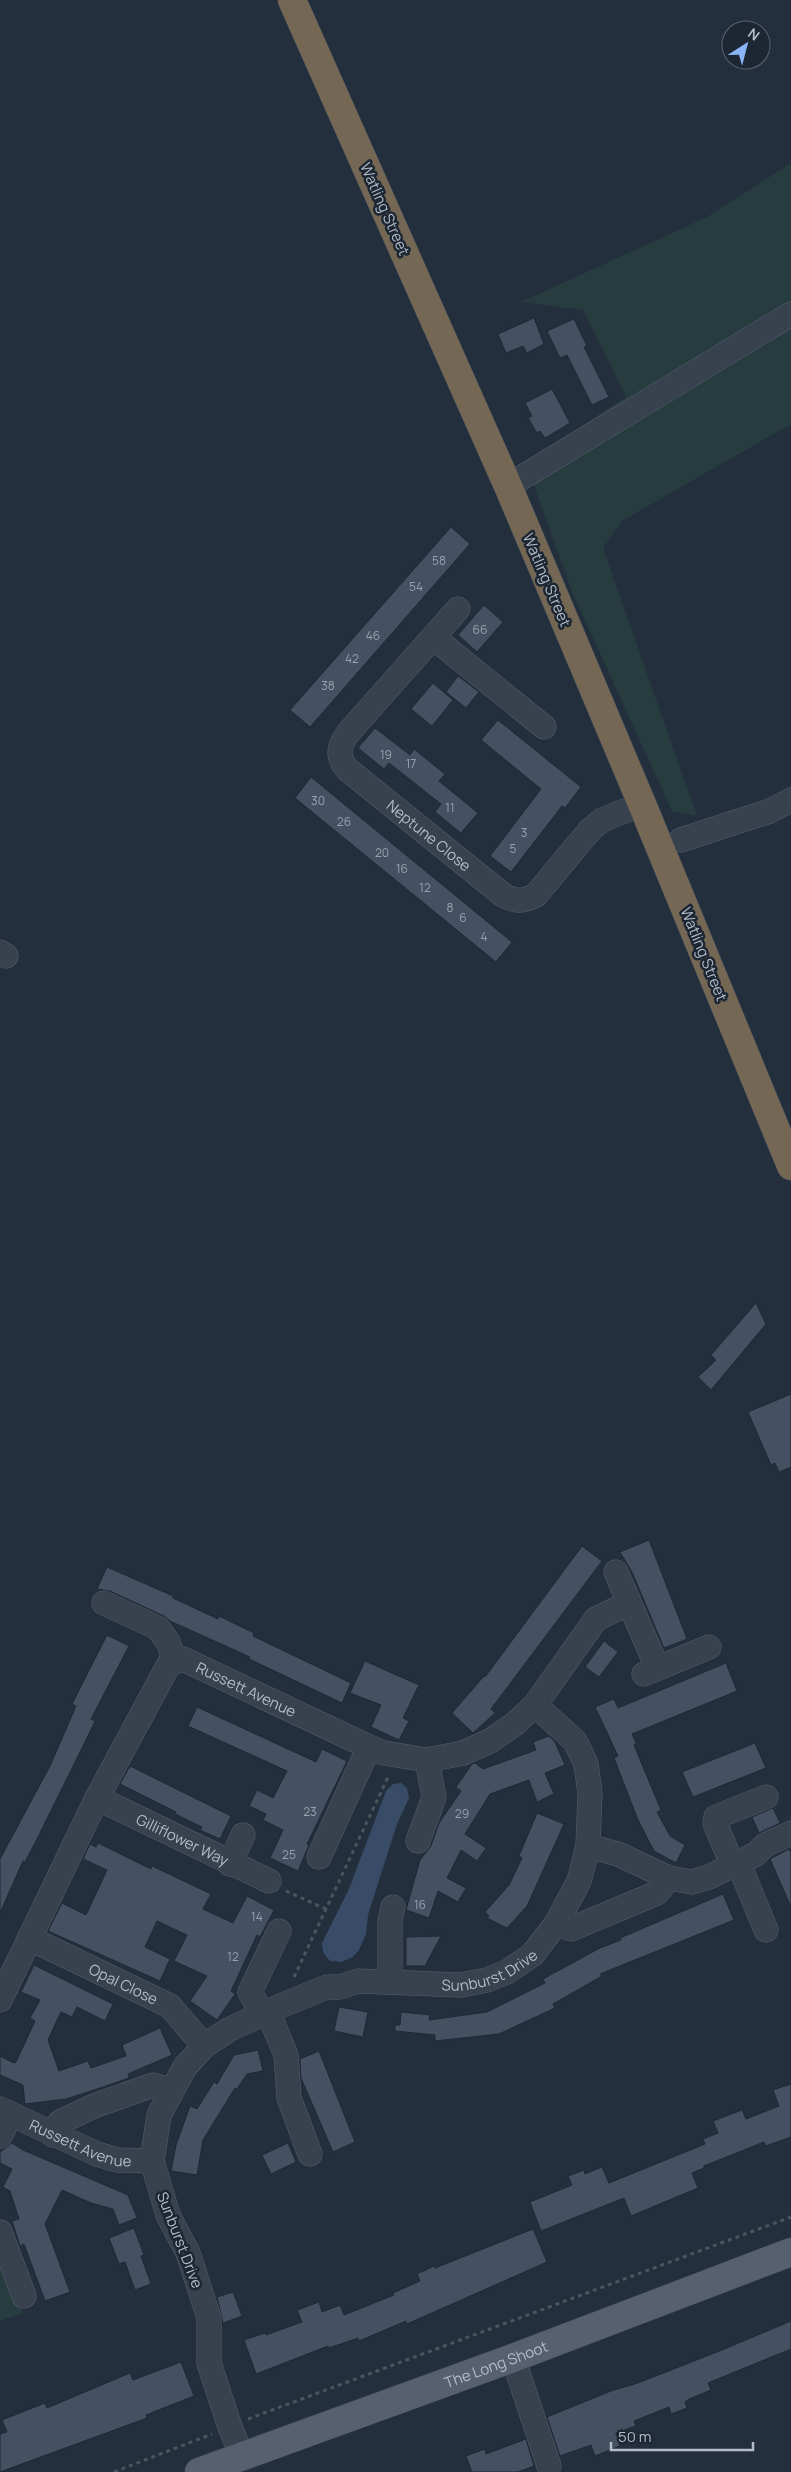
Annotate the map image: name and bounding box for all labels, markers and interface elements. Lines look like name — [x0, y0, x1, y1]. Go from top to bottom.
north arrow — [721, 20, 771, 70]
text: N — [744, 23, 764, 45]
street label: Watling Street — [355, 159, 415, 259]
street label: Watling Street — [518, 530, 576, 630]
house number: 58 — [432, 552, 446, 569]
house number: 54 — [409, 578, 423, 595]
house number: 66 — [473, 621, 487, 638]
house number: 46 — [366, 627, 380, 644]
house number: 42 — [345, 650, 359, 667]
house number: 38 — [321, 677, 335, 694]
house number: 19 — [380, 746, 392, 763]
house number: 17 — [406, 755, 416, 772]
house number: 30 — [311, 792, 325, 809]
street label: Neptune Close — [382, 795, 476, 876]
house number: 11 — [445, 799, 455, 816]
house number: 26 — [337, 813, 351, 830]
house number: 3 — [521, 824, 527, 841]
house number: 5 — [510, 840, 517, 857]
house number: 20 — [375, 844, 389, 861]
house number: 16 — [396, 860, 408, 877]
house number: 12 — [419, 879, 431, 896]
house number: 8 — [447, 899, 454, 916]
street label: Watling Street — [676, 904, 732, 1004]
house number: 6 — [459, 909, 467, 926]
house number: 4 — [480, 928, 488, 945]
street label: Russett Avenue — [193, 1656, 300, 1722]
house number: 23 — [303, 1803, 317, 1820]
house number: 29 — [455, 1805, 469, 1822]
street label: Gilliflower Way — [133, 1808, 232, 1871]
house number: 25 — [282, 1846, 296, 1863]
house number: 16 — [414, 1896, 426, 1913]
house number: 14 — [251, 1908, 263, 1925]
street label: Sunburst Drive — [441, 1944, 542, 1996]
house number: 12 — [227, 1948, 239, 1965]
street label: Opal Close — [86, 1958, 162, 2009]
street label: Russett Avenue — [26, 2114, 132, 2171]
street label: Sunburst Drive — [152, 2189, 208, 2292]
street label: The Long Shoot — [441, 2335, 551, 2393]
scale bar — [611, 2420, 754, 2452]
text: 50 m — [618, 2426, 652, 2447]

